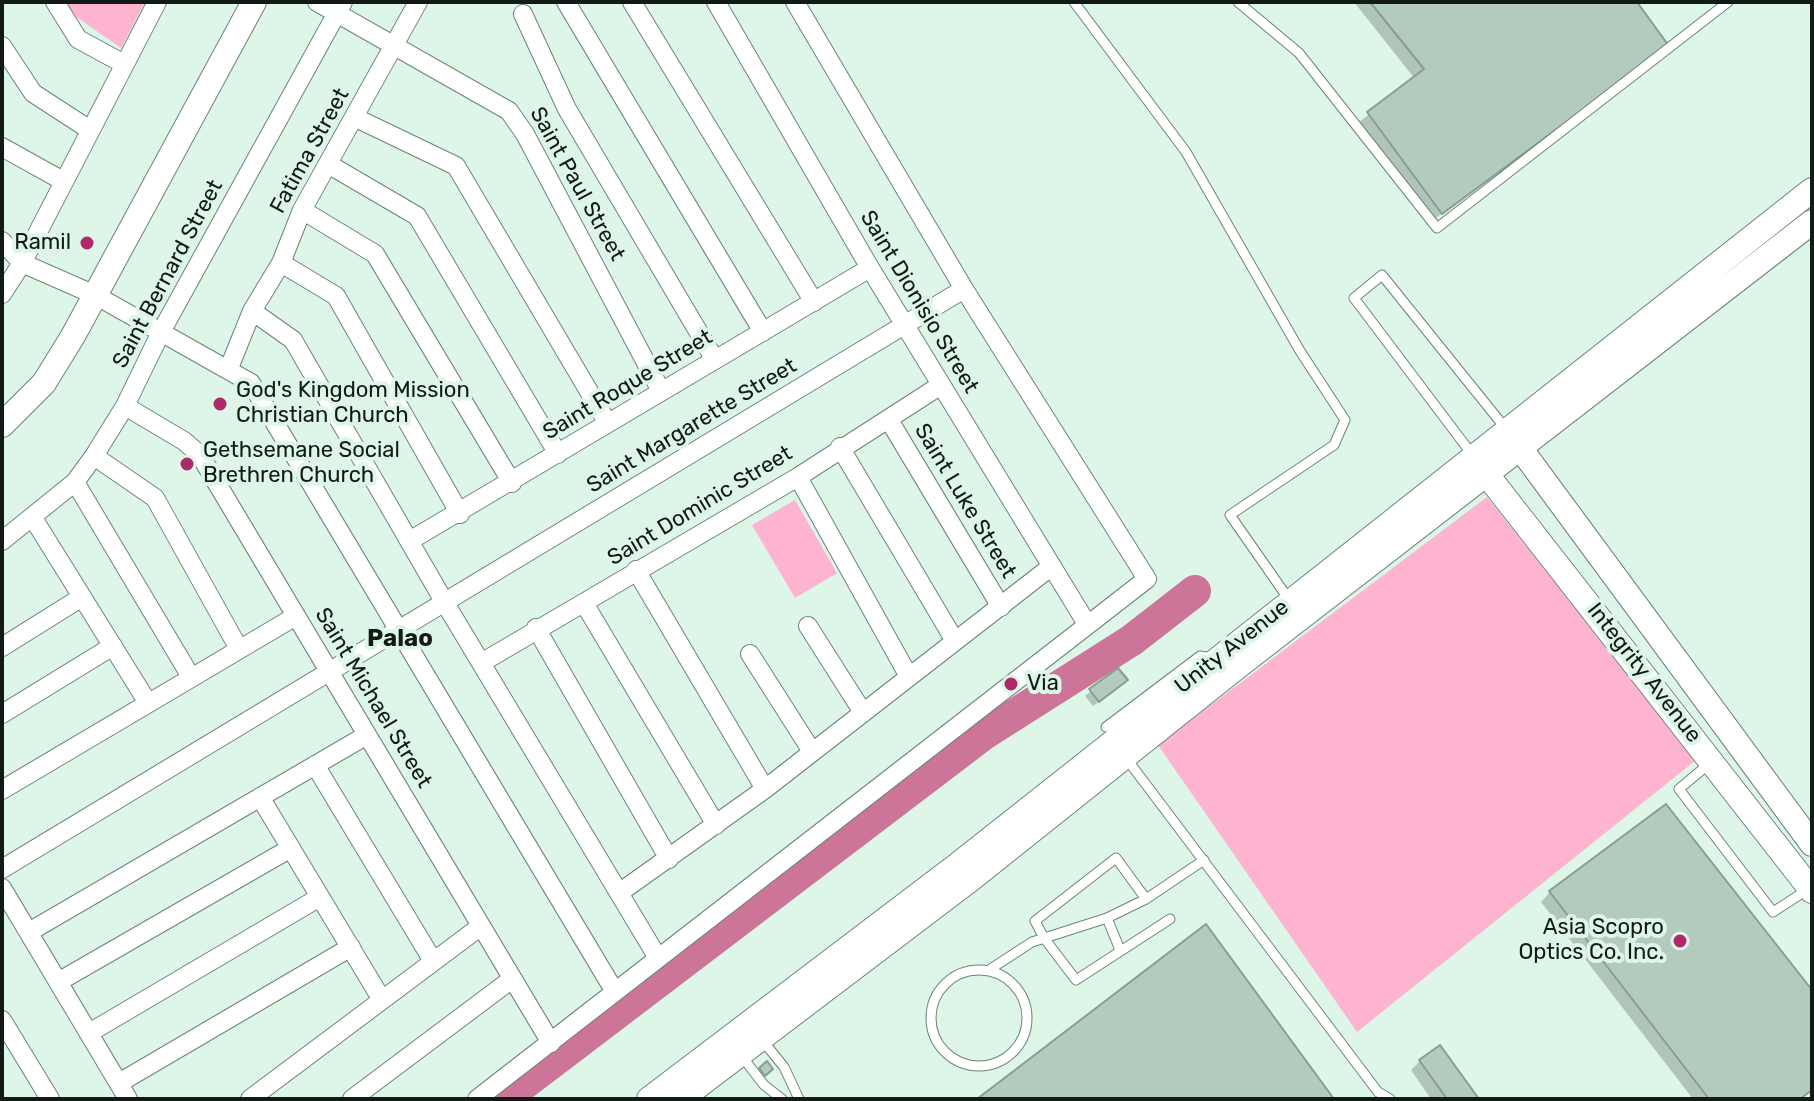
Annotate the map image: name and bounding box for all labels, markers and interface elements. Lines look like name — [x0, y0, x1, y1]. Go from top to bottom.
street label: Fatima Street — [265, 84, 355, 218]
street label: Saint Paul Street — [524, 102, 630, 266]
street label: Saint Bernard Street — [107, 175, 229, 373]
street label: Saint Dionisio Street — [854, 206, 984, 398]
place label: Ramil — [14, 230, 71, 256]
marker: Ramil — [78, 234, 96, 252]
street label: Saint Roque Street — [539, 324, 717, 446]
street label: Saint Margarette Street — [582, 353, 802, 499]
place label: God's Kingdom Mission Christian Church — [236, 378, 470, 430]
marker: God's Kingdom Mission Christian Church — [211, 395, 229, 413]
street label: Saint Luke Street — [908, 419, 1022, 583]
place label: Gethsemane Social Brethren Church — [203, 438, 400, 490]
street label: Saint Dominic Street — [603, 440, 797, 572]
marker: Gethsemane Social Brethren Church — [178, 455, 196, 473]
street label: Unity Avenue — [1170, 594, 1294, 700]
street label: Integrity Avenue — [1581, 598, 1707, 748]
street label: Saint Michael Street — [309, 603, 437, 793]
district label: Palao — [367, 625, 433, 653]
place label: Via — [1027, 671, 1059, 697]
marker: Via — [1002, 675, 1020, 693]
place label: Asia Scopro Optics Co. Inc. — [1518, 915, 1664, 966]
marker: Asia Scopro Optics Co. Inc. — [1671, 932, 1689, 950]

